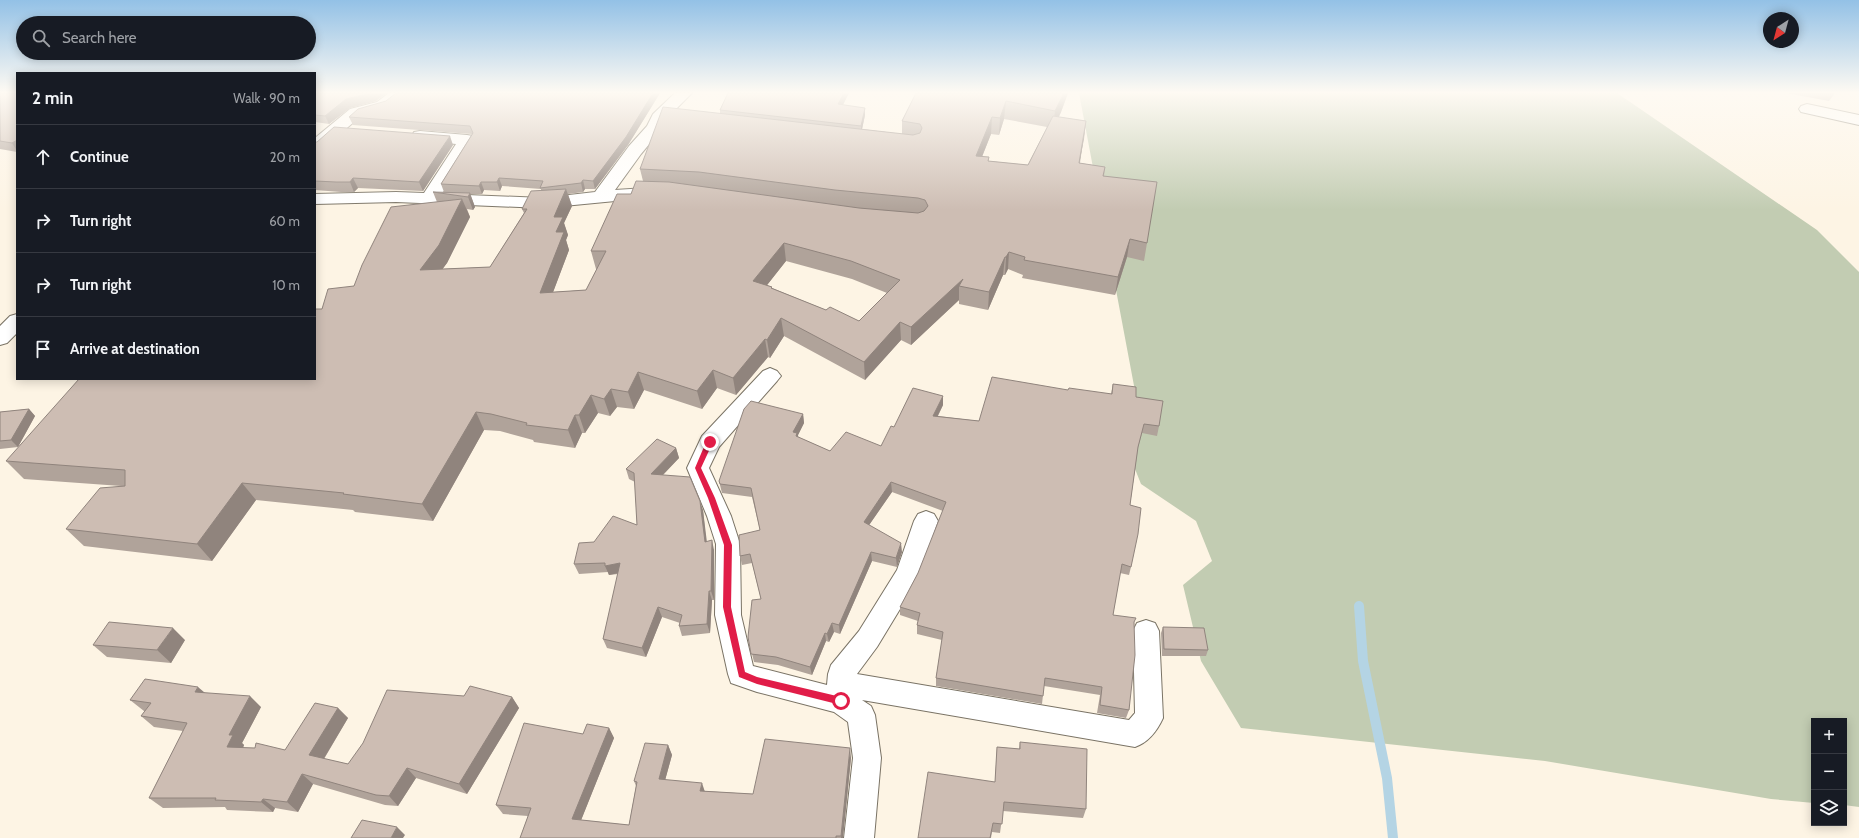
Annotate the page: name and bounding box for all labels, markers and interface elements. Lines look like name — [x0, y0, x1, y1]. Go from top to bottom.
north arrow — [1763, 12, 1799, 48]
search box — [16, 16, 316, 60]
icon: search — [30, 27, 52, 49]
text: Search here — [62, 29, 137, 47]
text: 2 min — [32, 88, 73, 108]
text: Walk · 90 m — [233, 90, 300, 106]
icon: ahead — [32, 146, 54, 168]
text: Continue — [70, 148, 129, 166]
text: 20 m — [270, 149, 300, 165]
icon: right — [32, 210, 54, 232]
text: Turn right — [70, 212, 131, 230]
text: 60 m — [269, 213, 300, 229]
icon: right — [32, 274, 54, 296]
text: Turn right — [70, 276, 131, 294]
text: 10 m — [272, 277, 300, 293]
icon: arrive — [32, 338, 54, 360]
text: Arrive at destination — [70, 340, 200, 358]
route end — [701, 433, 719, 451]
route start — [832, 692, 850, 710]
map controls — [1811, 718, 1847, 826]
button: + — [1811, 718, 1847, 754]
button: − — [1811, 754, 1847, 790]
button: layers — [1811, 790, 1847, 826]

